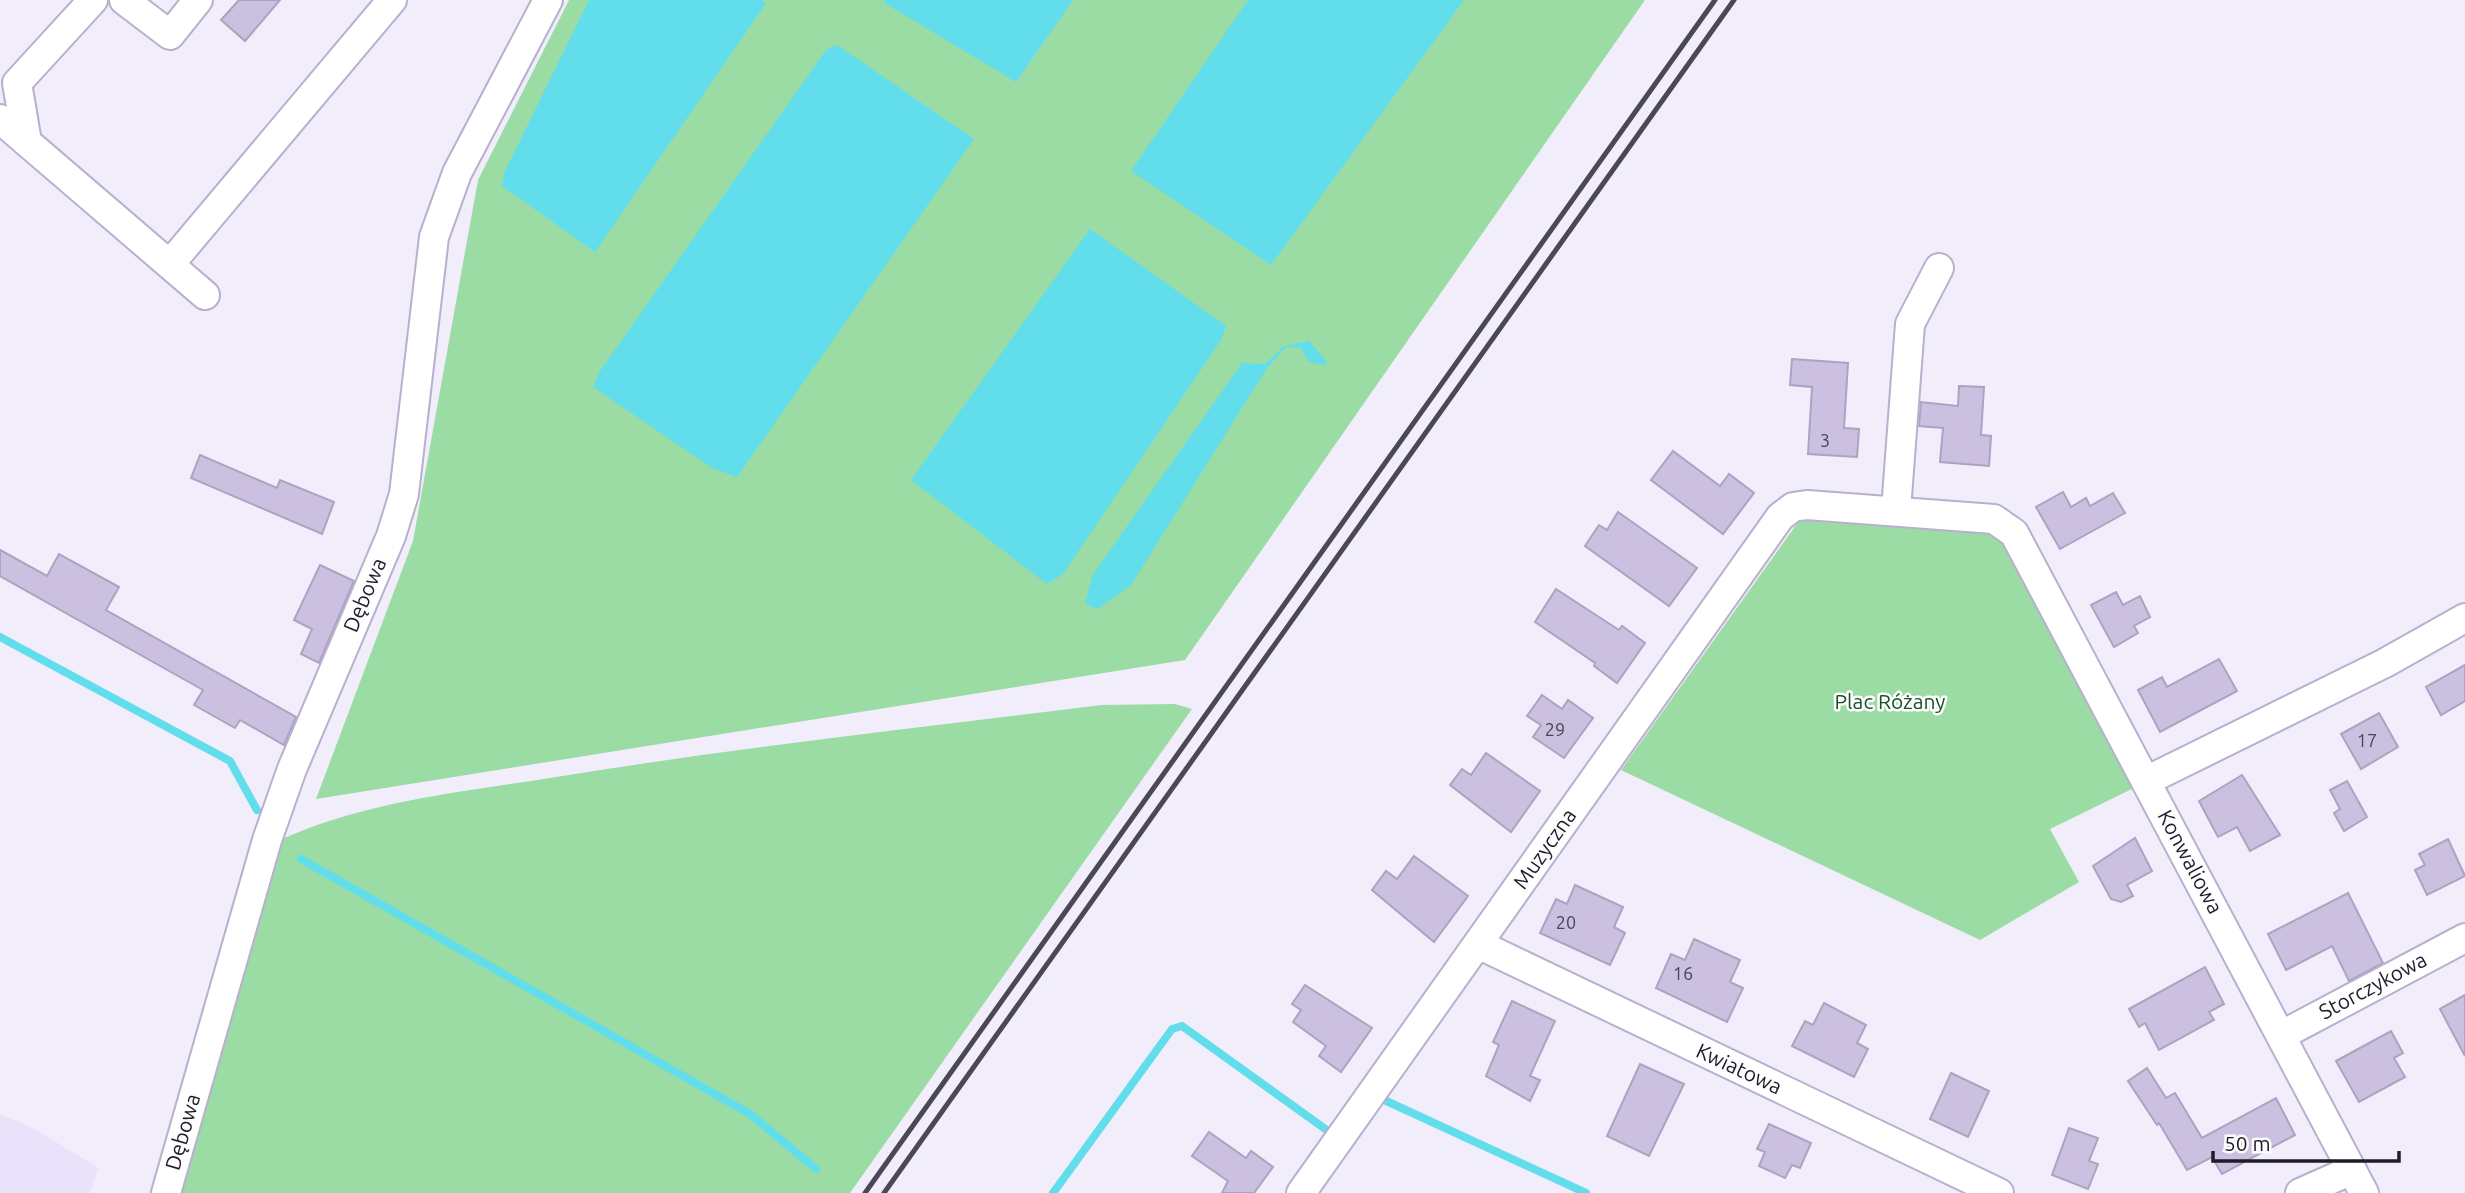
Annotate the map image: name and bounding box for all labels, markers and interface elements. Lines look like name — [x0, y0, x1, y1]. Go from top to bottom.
house number: 3 — [1820, 430, 1830, 450]
street label: Dębowa — [338, 554, 390, 635]
park label: Plac Różany — [1835, 689, 1945, 713]
house number: 29 — [1545, 719, 1565, 739]
house number: 17 — [2357, 730, 2377, 750]
street label: Muzyczna — [1508, 804, 1580, 893]
street label: Konwaliowa — [2154, 806, 2228, 917]
house number: 20 — [1556, 912, 1576, 932]
street label: Storczykowa — [2315, 947, 2430, 1024]
house number: 16 — [1673, 963, 1693, 983]
street label: Kwiatowa — [1693, 1038, 1786, 1098]
street label: Dębowa — [160, 1091, 204, 1173]
scale bar — [2213, 1120, 2398, 1164]
text: 50 m — [2224, 1131, 2271, 1155]

